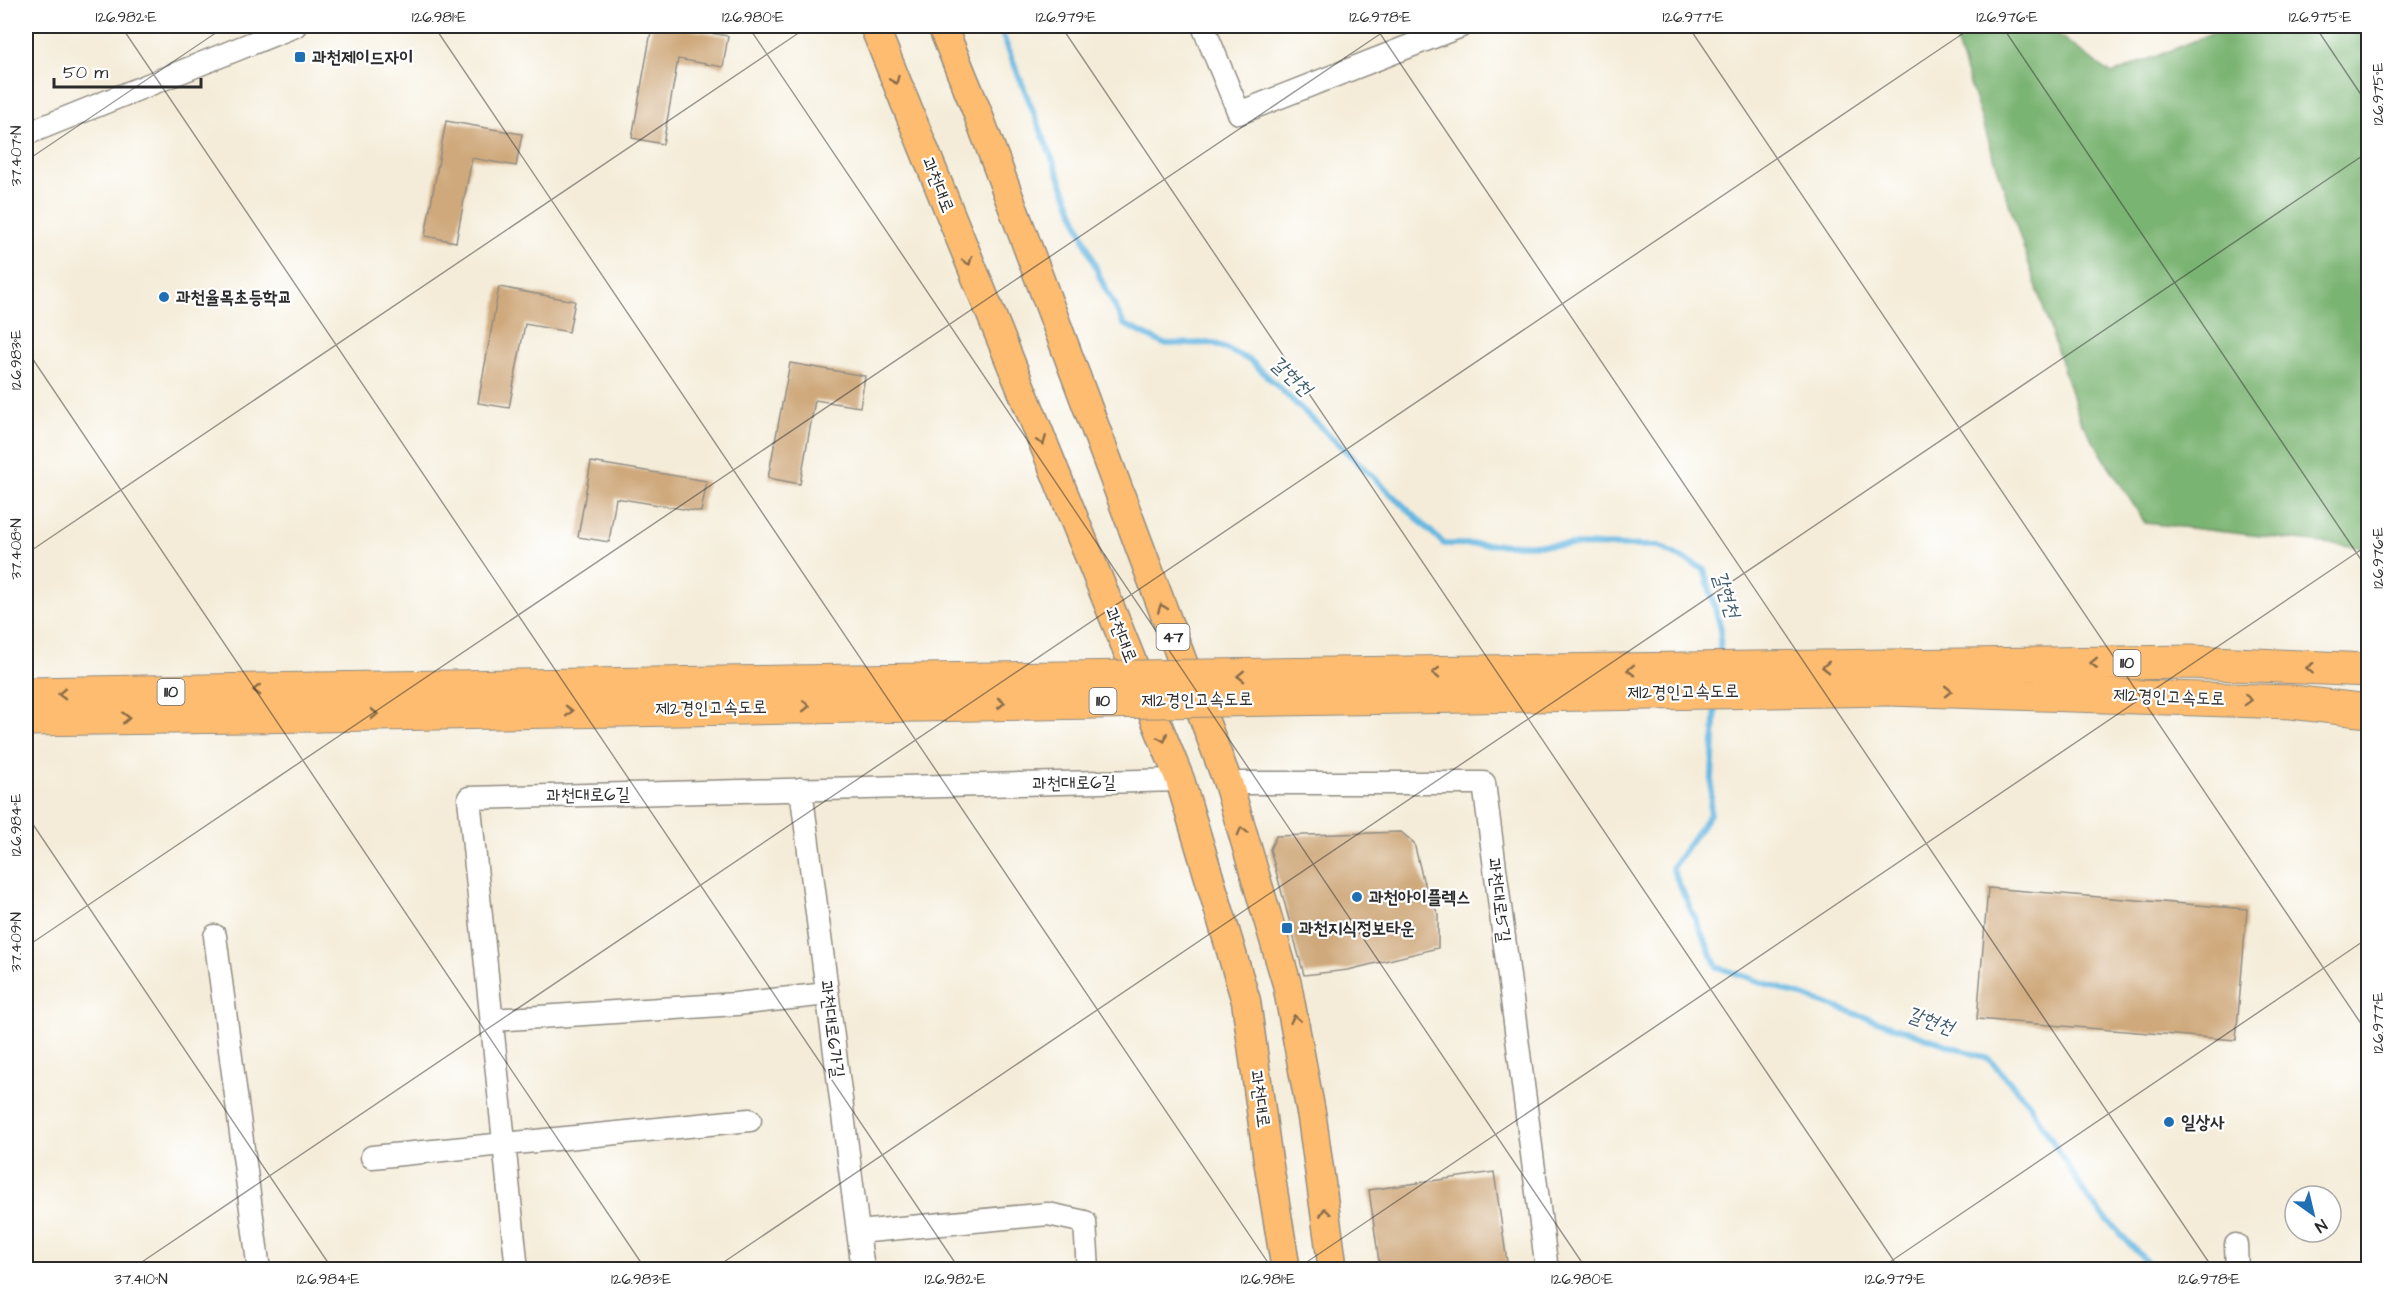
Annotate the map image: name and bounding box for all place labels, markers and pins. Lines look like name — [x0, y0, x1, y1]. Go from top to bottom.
place label: 과천제이드자이 — [312, 45, 413, 70]
marker: 과천제이드자이 — [293, 50, 307, 64]
place label: 과천율목초등학교 — [176, 285, 292, 310]
marker: 과천율목초등학교 — [157, 290, 171, 304]
place label: 과천아이플렉스 — [1369, 885, 1470, 910]
marker: 과천아이플렉스 — [1350, 890, 1364, 904]
place label: 과천지식정보타운 — [1299, 916, 1415, 941]
marker: 과천지식정보타운 — [1280, 921, 1294, 935]
place label: 일상사 — [2181, 1110, 2225, 1135]
marker: 일상사 — [2162, 1115, 2176, 1129]

